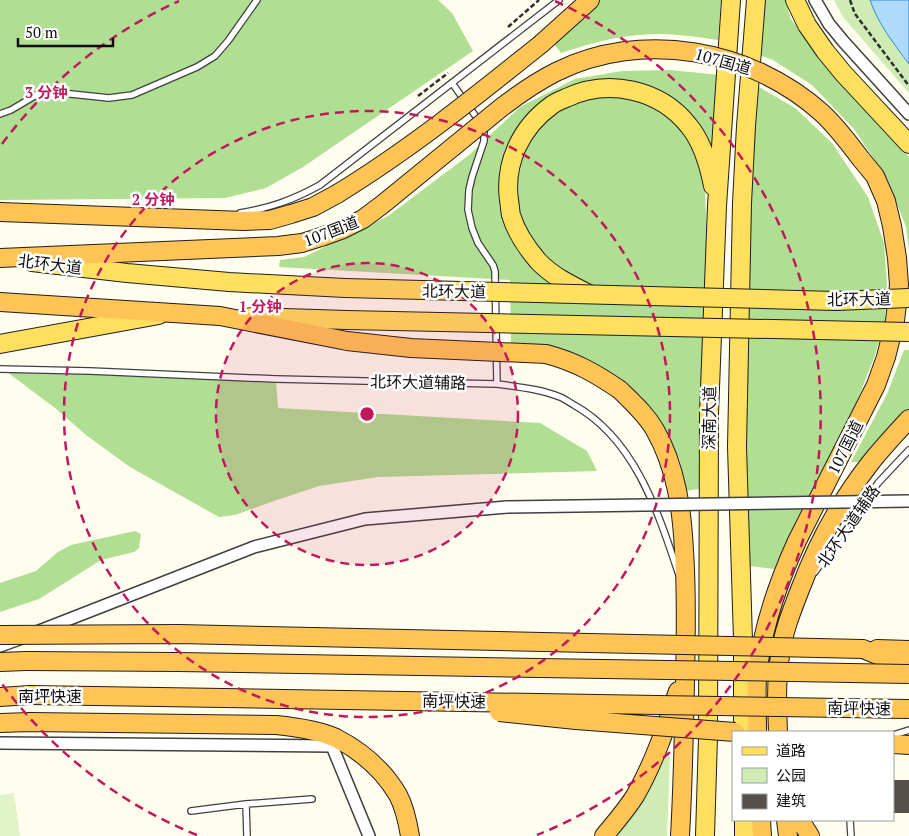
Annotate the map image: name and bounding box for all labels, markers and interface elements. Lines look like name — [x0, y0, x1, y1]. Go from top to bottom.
scale bar — [18, 15, 112, 47]
text: 50 m — [25, 22, 58, 42]
street label: 107国道 — [692, 42, 754, 80]
text: 3 分钟 — [25, 82, 67, 102]
text: 2 分钟 — [132, 189, 174, 209]
street label: 107国道 — [300, 210, 362, 252]
street label: 北环大道 — [17, 249, 83, 279]
street label: 北环大道 — [422, 279, 486, 303]
street label: 北环大道 — [827, 287, 891, 311]
text: 1 分钟 — [239, 296, 281, 316]
street label: 北环大道辅路 — [370, 370, 466, 394]
street label: 深南大道 — [697, 386, 721, 450]
centre of rings — [358, 405, 376, 423]
street label: 107国道 — [822, 416, 868, 478]
street label: 北环大道辅路 — [811, 480, 885, 572]
street label: 南坪快速 — [18, 685, 82, 707]
street label: 南坪快速 — [422, 689, 486, 713]
street label: 南坪快速 — [827, 696, 891, 720]
legend — [732, 731, 894, 821]
text: 道路 — [776, 740, 806, 760]
text: 公园 — [776, 765, 806, 785]
text: 建筑 — [776, 790, 806, 810]

